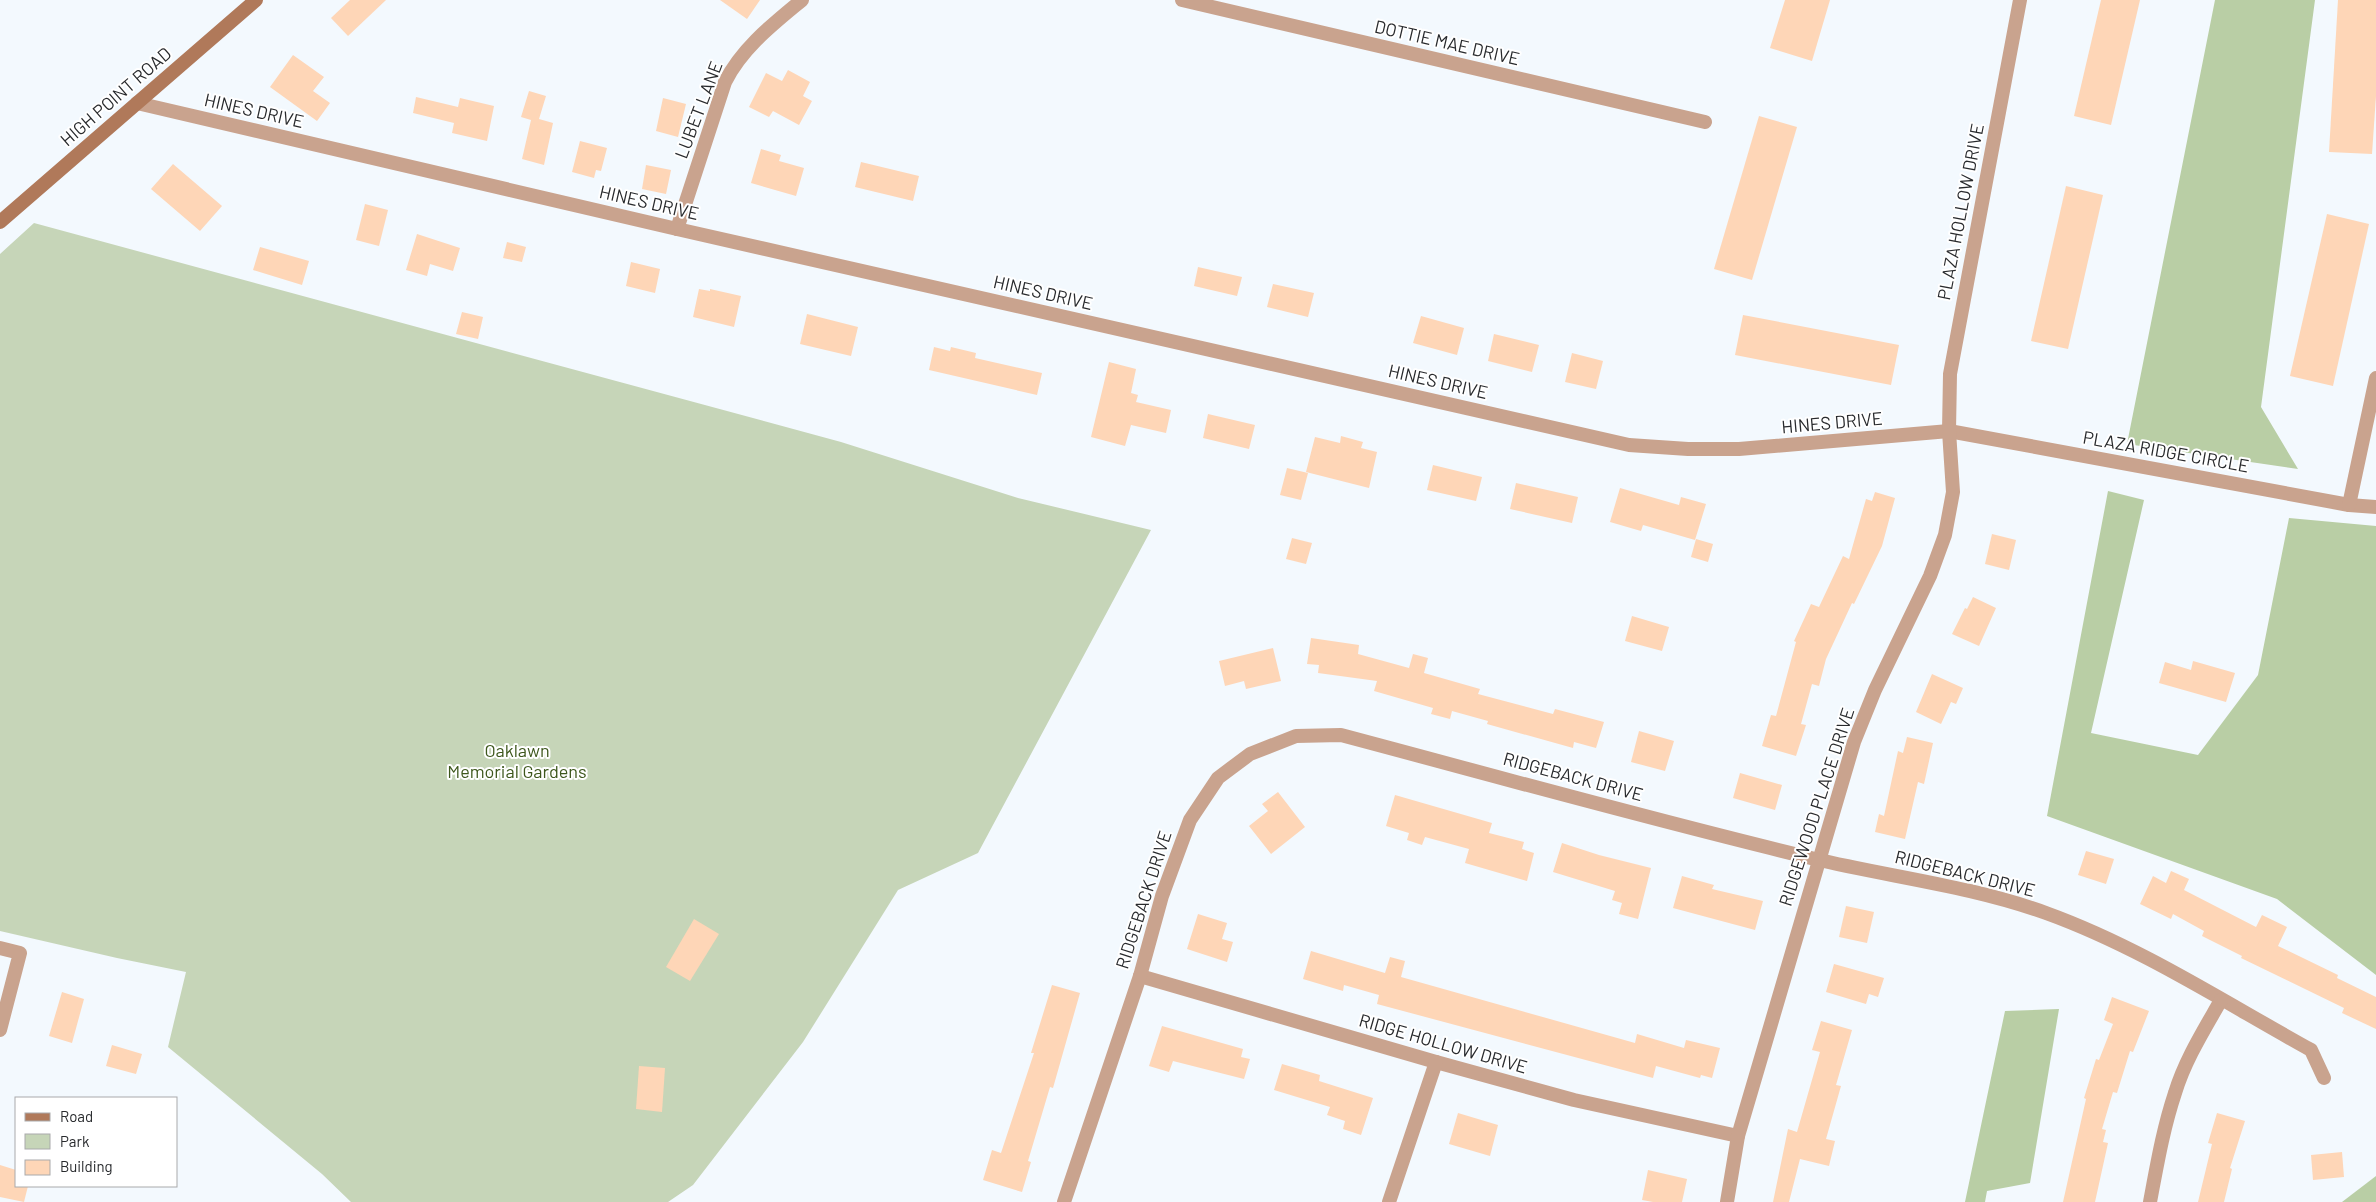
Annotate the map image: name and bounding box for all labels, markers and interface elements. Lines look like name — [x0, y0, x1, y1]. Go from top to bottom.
street label: DOTTIE MAE DRIVE — [1373, 15, 1522, 69]
street label: HIGH POINT ROAD — [55, 42, 175, 150]
street label: LUBET LANE — [669, 58, 727, 161]
street label: HINES DRIVE — [202, 88, 306, 132]
street label: PLAZA HOLLOW DRIVE — [1932, 122, 1988, 302]
street label: HINES DRIVE — [597, 180, 701, 224]
street label: HINES DRIVE — [991, 270, 1095, 314]
street label: HINES DRIVE — [1386, 359, 1490, 403]
street label: HINES DRIVE — [1780, 407, 1883, 437]
street label: PLAZA RIDGE CIRCLE — [2081, 426, 2251, 476]
street label: RIDGEWOOD PLACE DRIVE — [1774, 705, 1859, 909]
park label: Oaklawn Memorial Gardens — [447, 739, 587, 782]
street label: RIDGEBACK DRIVE — [1501, 747, 1646, 805]
street label: RIDGEBACK DRIVE — [1110, 828, 1176, 971]
street label: RIDGEBACK DRIVE — [1893, 845, 2038, 901]
street label: RIDGE HOLLOW DRIVE — [1357, 1008, 1530, 1078]
legend — [15, 1097, 178, 1187]
text: Road — [60, 1107, 93, 1125]
text: Park — [60, 1132, 90, 1150]
text: Building — [60, 1157, 113, 1175]

